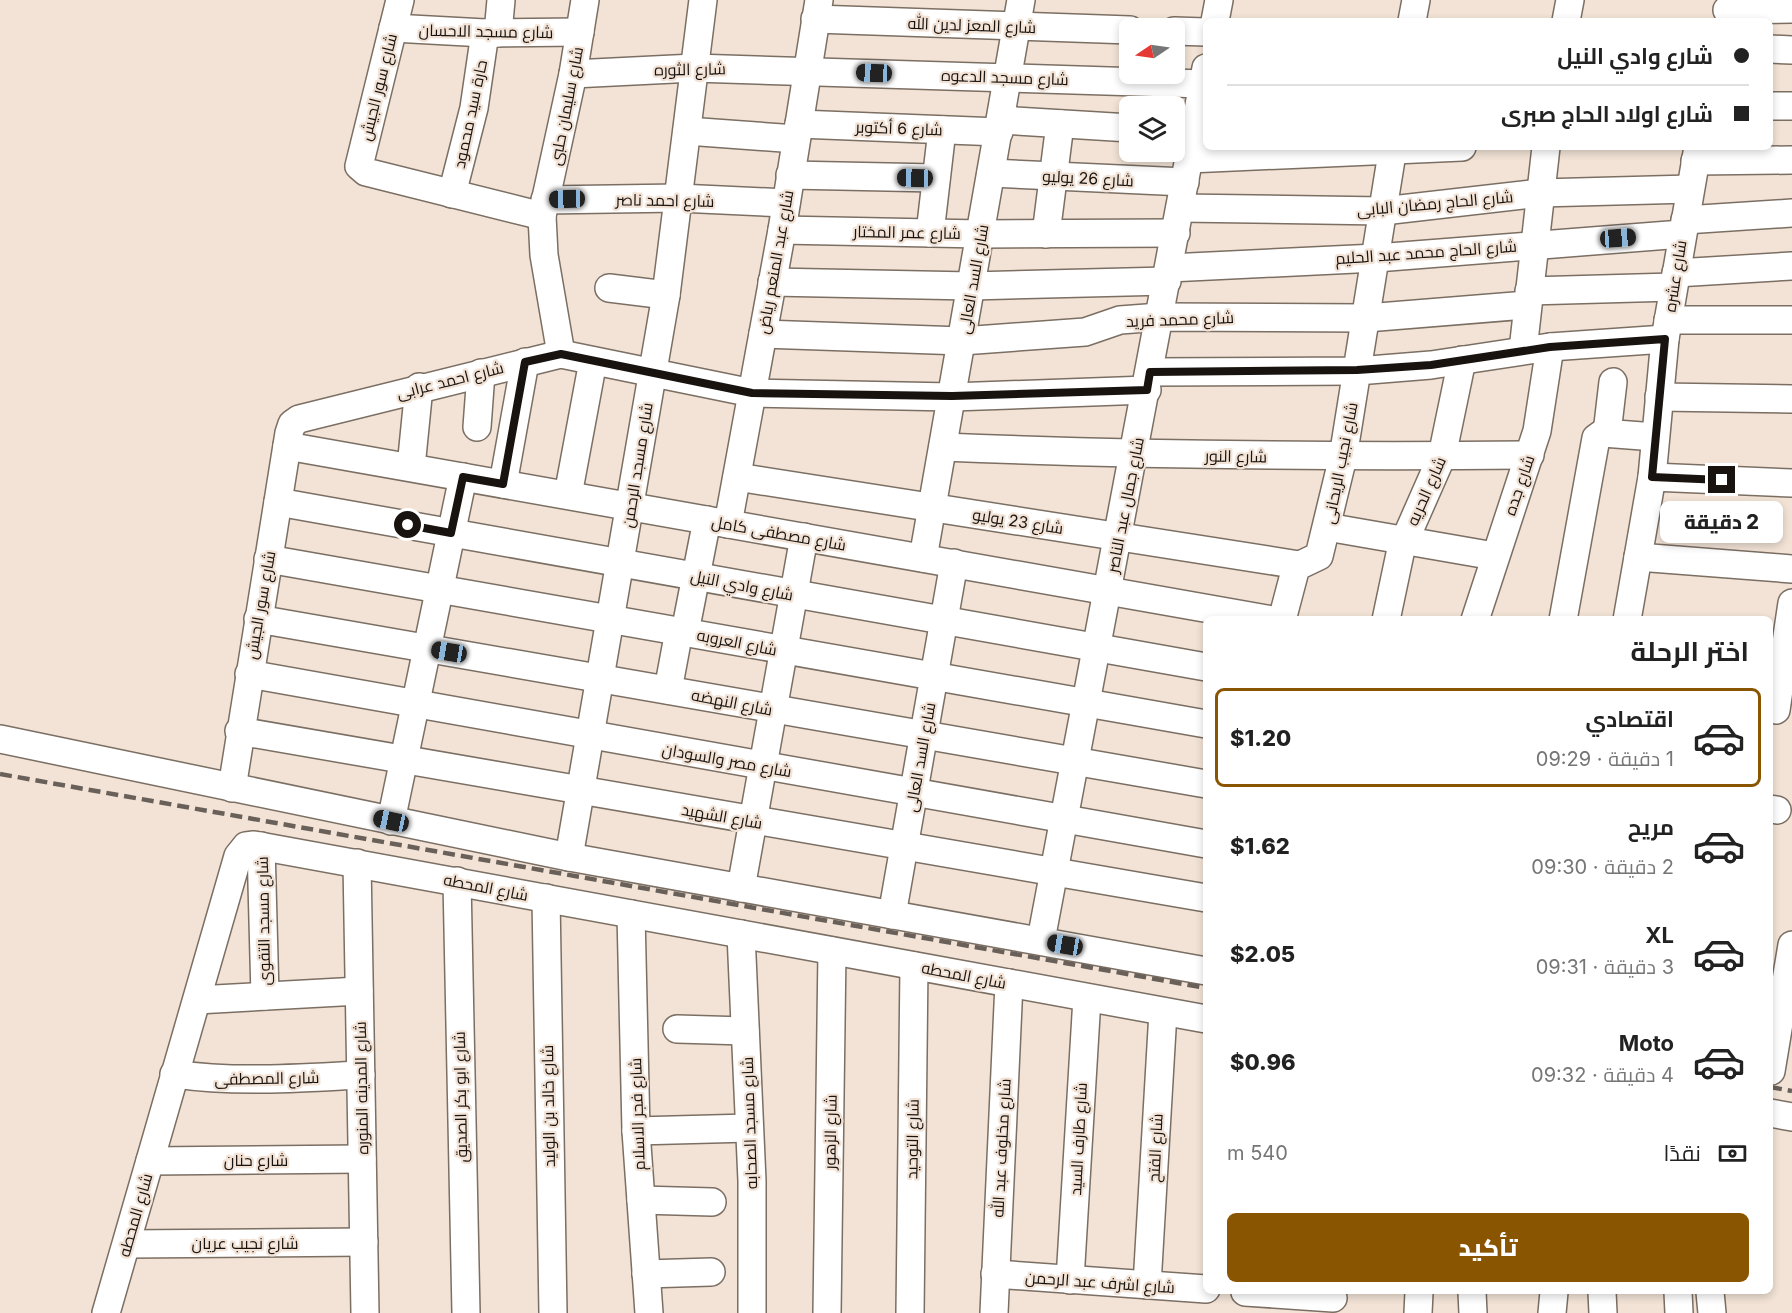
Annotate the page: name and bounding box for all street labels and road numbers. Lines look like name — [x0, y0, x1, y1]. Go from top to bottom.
street label: شارع المعز لدين الله — [907, 13, 1037, 39]
street label: شارع مسجد الاحسان — [418, 20, 554, 44]
street label: شارع سور الجيش — [355, 31, 403, 143]
street label: شارع سليمان حلبى — [545, 45, 589, 167]
street label: حارة سيد محمود — [449, 58, 491, 170]
street label: شارع الثوره — [654, 58, 726, 82]
street label: شارع مسجد الدعوه — [941, 65, 1069, 91]
street label: شارع 6 أكتوبر — [854, 116, 943, 142]
street label: شارع 26 يوليو — [1042, 166, 1134, 192]
street label: شارع الحاج رمضان البابى — [1356, 186, 1514, 222]
street label: شارع احمد ناصر — [614, 189, 715, 213]
street label: شارع عبد المنعم رياض — [753, 189, 799, 336]
street label: شارع عمر المختار — [852, 221, 961, 245]
street label: شارع السد العالى — [954, 223, 994, 336]
street label: شارع الحاج محمد عبد الحليم — [1335, 236, 1518, 270]
street label: شارع عشره — [1659, 239, 1693, 314]
street label: شارع محمد فريد — [1126, 307, 1234, 333]
street label: شارع احمد عرابى — [394, 357, 506, 405]
street label: شارع نجيب الريحانى — [1318, 400, 1364, 526]
street label: شارع مسجد الرحمن — [617, 401, 659, 529]
street label: شارع جمال عبد الناصر — [1102, 435, 1150, 576]
street label: شارع النور — [1204, 445, 1267, 469]
street label: شارع جده — [1499, 452, 1540, 518]
street label: شارع الحريه — [1402, 453, 1452, 529]
street label: شارع 23 يوليو — [971, 504, 1065, 540]
street label: شارع مصطفى كامل — [710, 511, 848, 557]
street label: شارع سور الجيش — [241, 549, 281, 661]
street label: شارع وادي النيل — [688, 565, 795, 609]
street label: شارع العروبه — [695, 624, 779, 662]
street label: شارع النهضه — [689, 684, 774, 722]
street label: شارع السد العالى — [901, 701, 941, 814]
street label: شارع مصر والسودان — [660, 739, 793, 783]
street label: شارع الشهيد — [680, 799, 764, 835]
street label: شارع مسجد التقوى — [252, 856, 276, 986]
street label: شارع المحطه — [442, 869, 530, 907]
street label: شارع المحطه — [920, 957, 1008, 995]
street label: شارع المدينه المنوره — [350, 1021, 374, 1155]
street label: شارع ابو بكر الصديق — [449, 1031, 473, 1163]
street label: شارع خالد بن الوليد — [537, 1045, 561, 1167]
street label: شارع مسجد الصحابه — [737, 1056, 763, 1190]
street label: شارع فجر الاسلام — [625, 1057, 651, 1171]
street label: شارع المصطفى — [214, 1067, 320, 1091]
street label: شارع مخلوف عبد الله — [987, 1078, 1017, 1218]
street label: شارع طارف السيد — [1065, 1082, 1093, 1196]
street label: شارع الزهور — [819, 1094, 843, 1171]
street label: شارع التوحيد — [901, 1099, 925, 1179]
street label: شارع الفتح — [1143, 1113, 1169, 1183]
street label: شارع حنان — [224, 1150, 288, 1172]
street label: شارع المحطه — [114, 1171, 158, 1260]
street label: شارع نجيب عريان — [192, 1233, 298, 1255]
street label: شارع اشرف عبد الرحمن — [1024, 1267, 1176, 1299]

